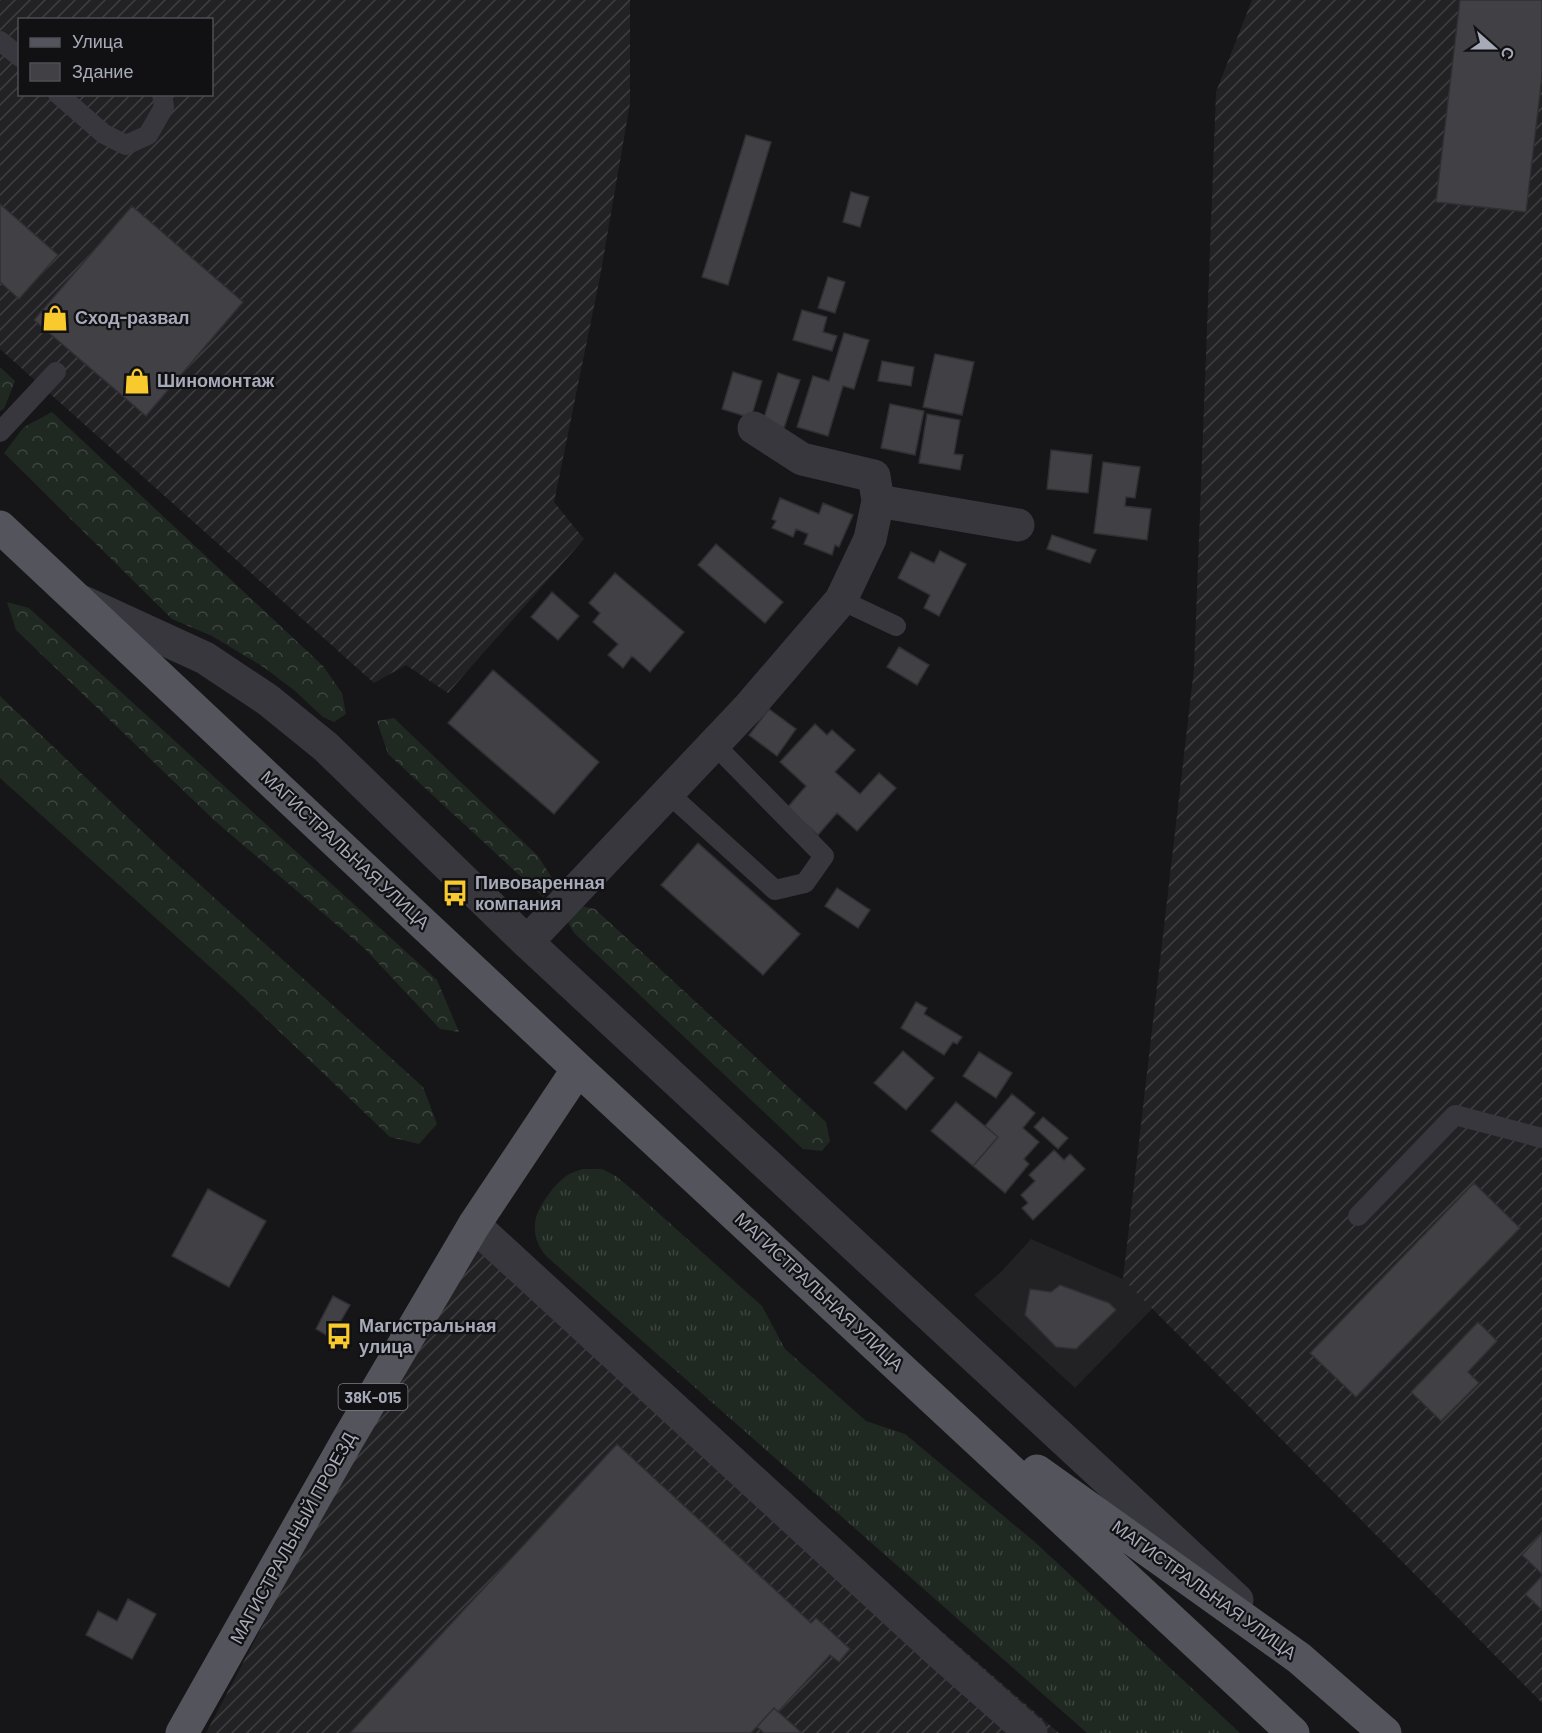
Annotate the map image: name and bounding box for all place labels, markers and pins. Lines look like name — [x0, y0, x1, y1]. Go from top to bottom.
shop icon: Сход-развал — [40, 303, 70, 333]
place label: Сход-развал — [75, 306, 190, 328]
shop icon: Шиномонтаж — [122, 366, 152, 396]
place label: Шиномонтаж — [157, 369, 275, 391]
place label: Пивоваренная компания — [475, 871, 605, 914]
bus stop icon: Пивоваренная компания — [440, 878, 470, 908]
place label: Магистральная улица — [359, 1314, 497, 1357]
bus stop icon: Магистральная улица — [324, 1321, 354, 1351]

